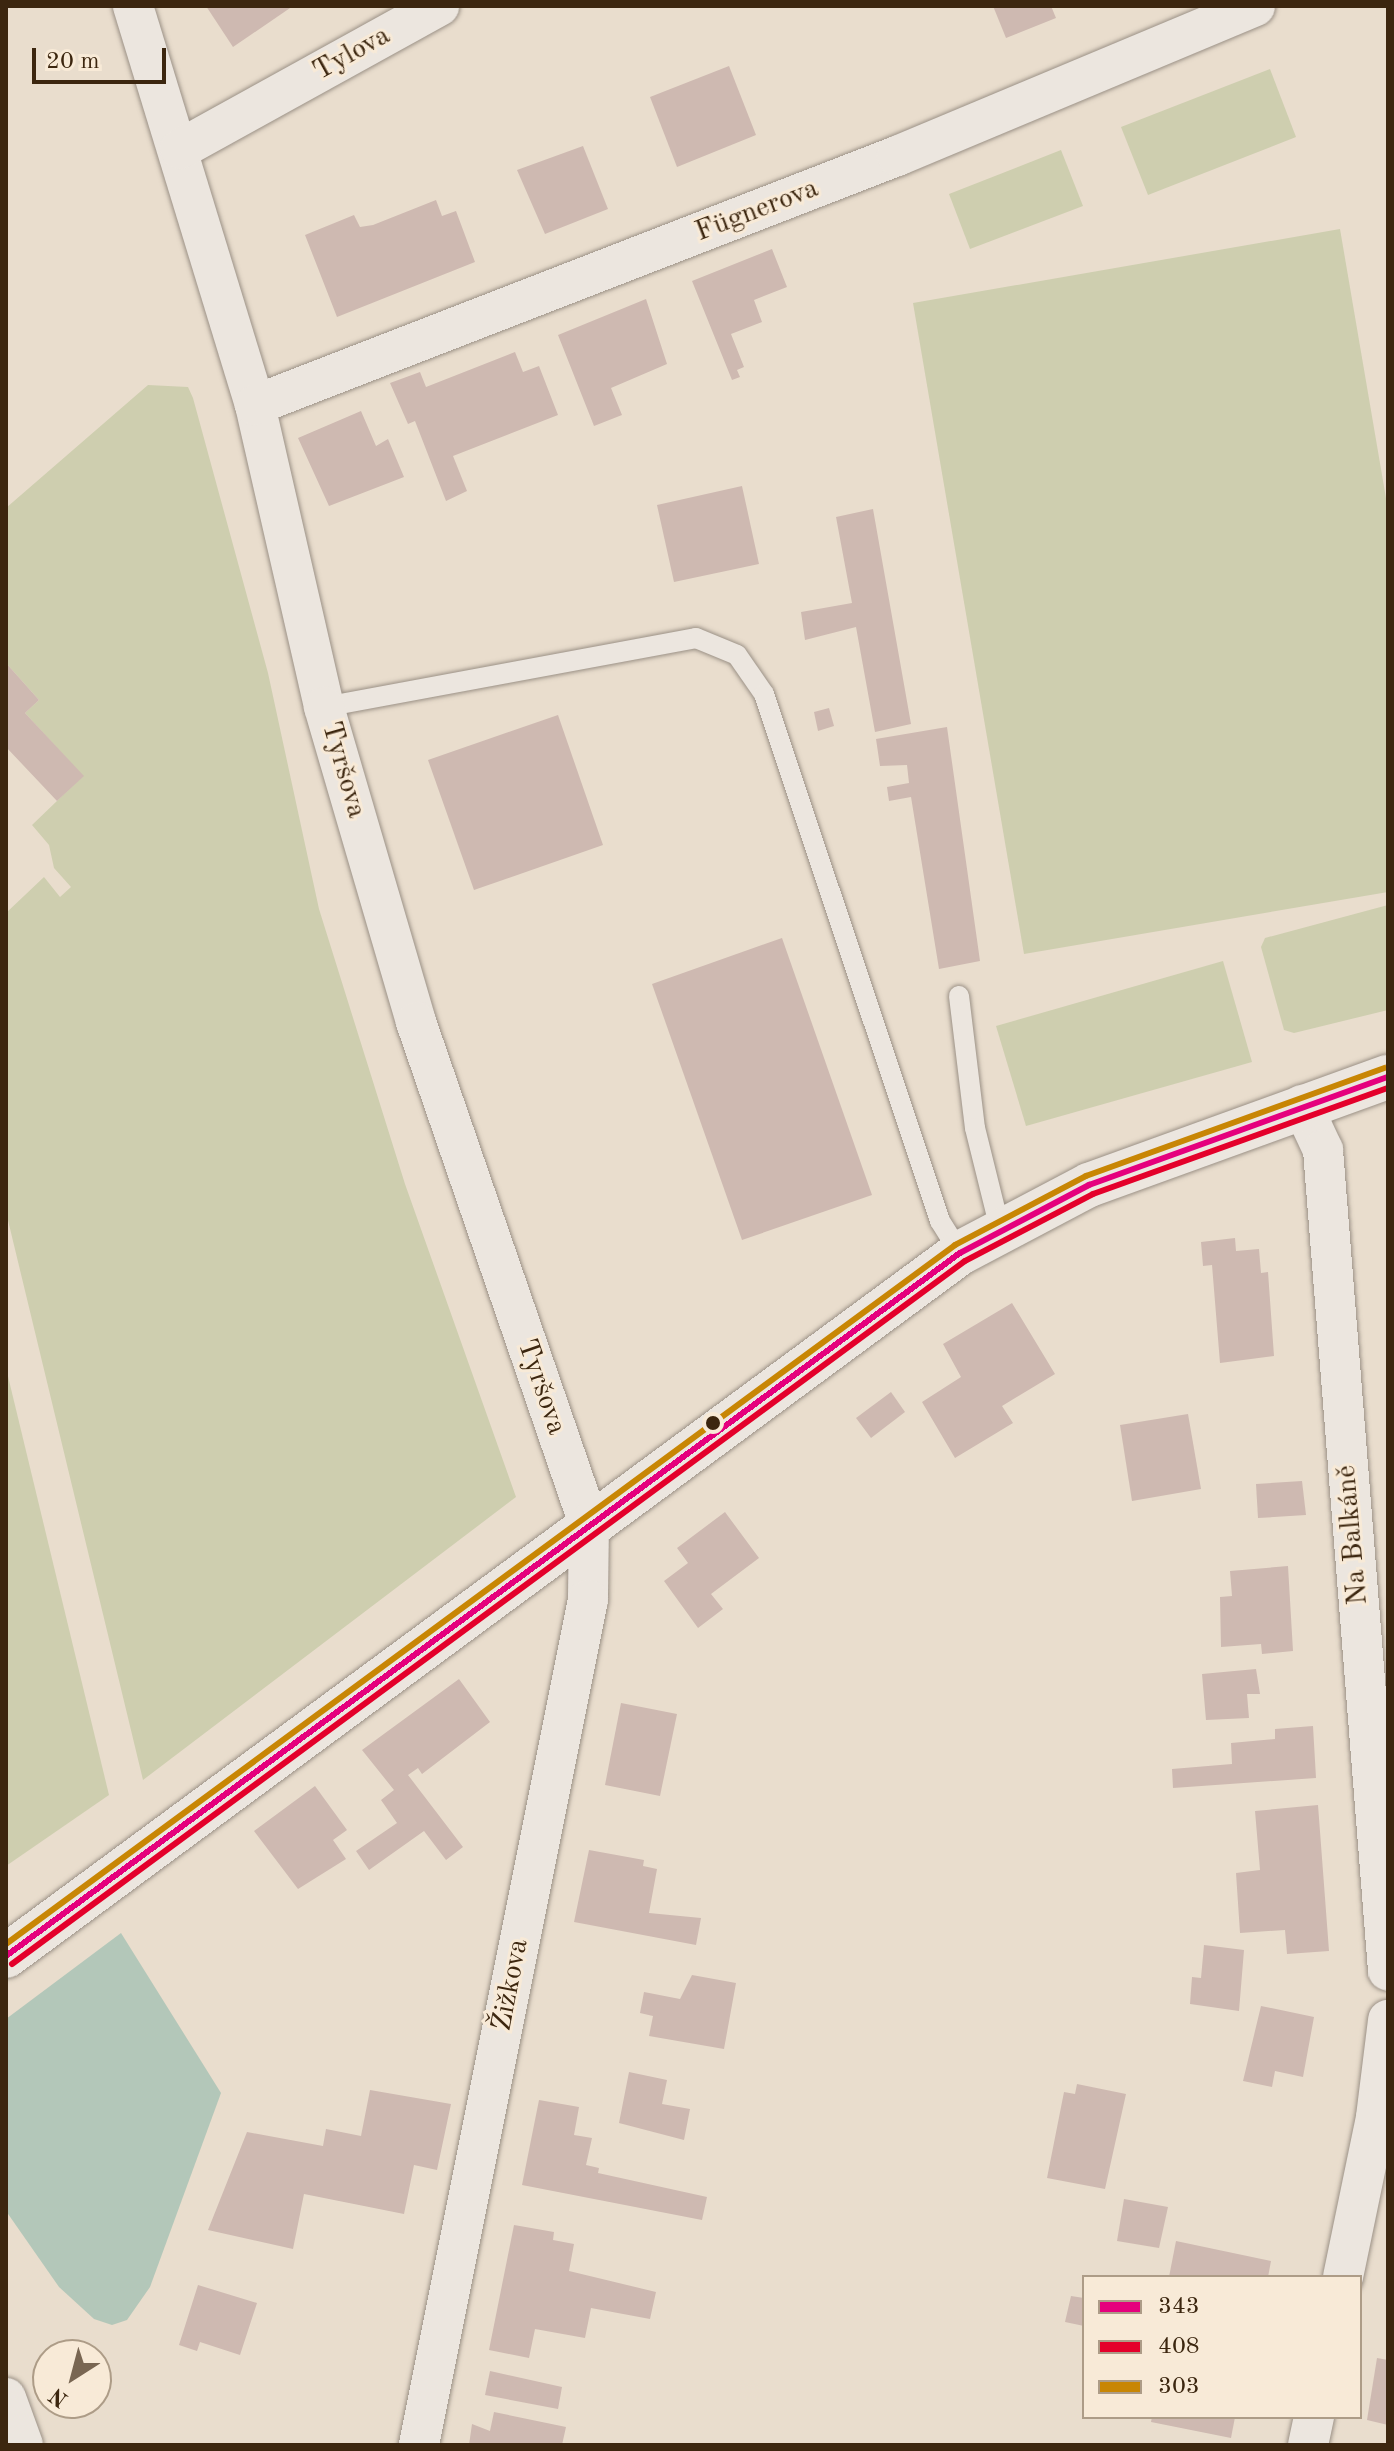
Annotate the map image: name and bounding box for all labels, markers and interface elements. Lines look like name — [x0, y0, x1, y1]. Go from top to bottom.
street label: Tylova — [308, 19, 396, 89]
scale bar — [36, 32, 170, 82]
text: 20 m — [46, 50, 100, 74]
street label: Fügnerova — [691, 172, 823, 250]
street label: Tyršova — [313, 718, 373, 822]
street label: Tyršova — [509, 1335, 573, 1439]
unlabelled marker — [705, 1415, 721, 1431]
street label: Na Balkáně — [1330, 1464, 1376, 1606]
street label: Žižkova — [486, 1936, 536, 2034]
legend — [1082, 2275, 1362, 2419]
text: 343 — [1158, 2295, 1200, 2319]
text: 408 — [1158, 2335, 1200, 2359]
north arrow — [32, 2339, 112, 2419]
text: 303 — [1158, 2375, 1200, 2399]
text: N — [46, 2383, 72, 2411]

